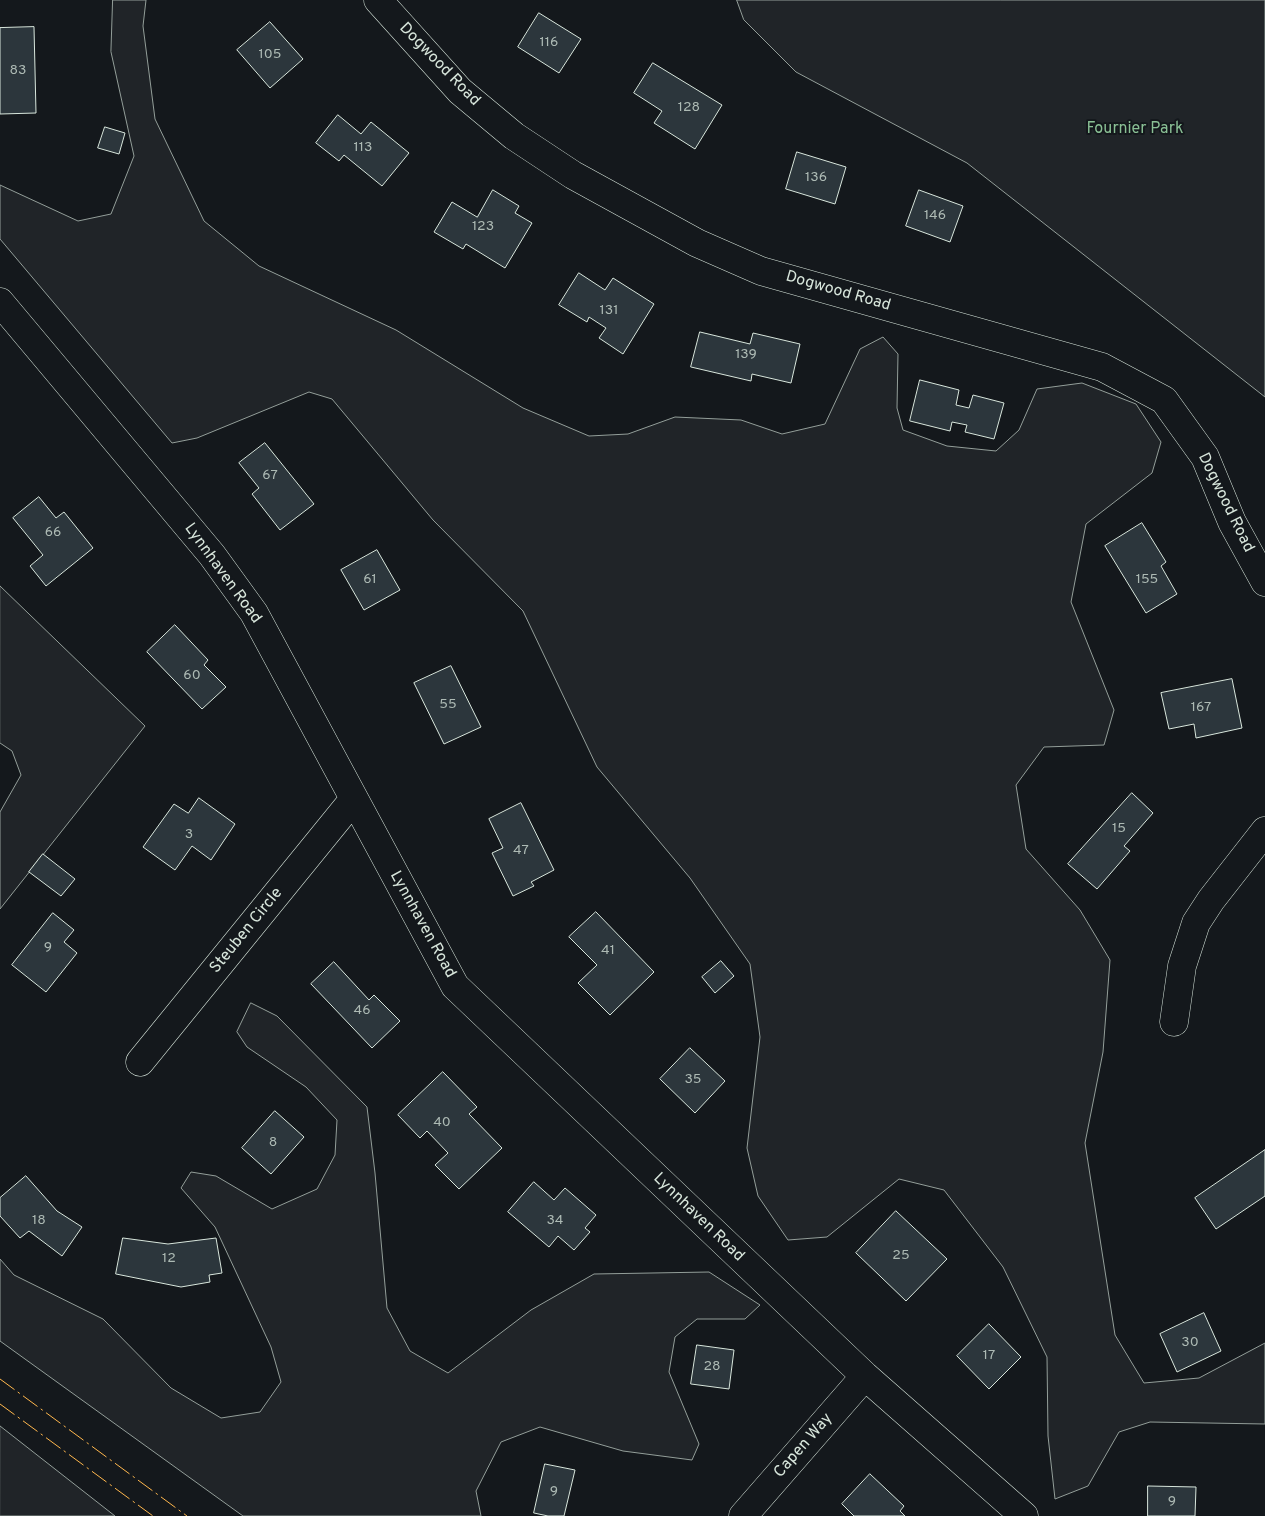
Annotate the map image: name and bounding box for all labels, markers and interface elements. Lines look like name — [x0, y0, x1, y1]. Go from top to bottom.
street label: Dogwood Road — [394, 19, 484, 111]
house number: 116 — [540, 35, 558, 51]
house number: 105 — [259, 47, 281, 63]
house number: 83 — [10, 63, 26, 79]
house number: 128 — [678, 100, 700, 116]
park label: Fournier Park — [1087, 120, 1183, 140]
house number: 113 — [354, 140, 372, 156]
house number: 136 — [805, 170, 827, 186]
house number: 146 — [924, 208, 946, 224]
house number: 123 — [472, 219, 494, 235]
street label: Dogwood Road — [783, 268, 893, 316]
house number: 131 — [600, 303, 618, 319]
house number: 139 — [735, 347, 757, 363]
street label: Dogwood Road — [1193, 450, 1257, 556]
house number: 67 — [262, 468, 278, 484]
street label: Lynnhaven Road — [179, 520, 265, 628]
house number: 66 — [45, 525, 61, 541]
house number: 61 — [363, 572, 377, 588]
house number: 155 — [1136, 572, 1158, 588]
house number: 60 — [183, 668, 201, 684]
house number: 55 — [439, 697, 457, 713]
house number: 167 — [1191, 700, 1211, 716]
house number: 15 — [1112, 821, 1126, 837]
house number: 3 — [185, 827, 193, 843]
house number: 47 — [513, 843, 529, 859]
street label: Lynnhaven Road — [385, 868, 459, 982]
street label: Steuben Circle — [207, 884, 287, 978]
house number: 9 — [44, 940, 52, 956]
house number: 41 — [601, 943, 615, 959]
house number: 46 — [353, 1003, 371, 1019]
house number: 35 — [684, 1072, 702, 1088]
house number: 40 — [433, 1115, 451, 1131]
house number: 8 — [269, 1135, 277, 1151]
street label: Lynnhaven Road — [648, 1170, 748, 1266]
house number: 18 — [32, 1213, 46, 1229]
house number: 34 — [546, 1213, 564, 1229]
house number: 25 — [892, 1248, 910, 1264]
house number: 12 — [162, 1251, 176, 1267]
house number: 30 — [1181, 1335, 1199, 1351]
house number: 17 — [983, 1348, 995, 1364]
house number: 28 — [703, 1359, 721, 1375]
street label: Capen Way — [771, 1410, 837, 1482]
house number: 9 — [550, 1484, 558, 1500]
house number: 9 — [1168, 1494, 1176, 1510]

